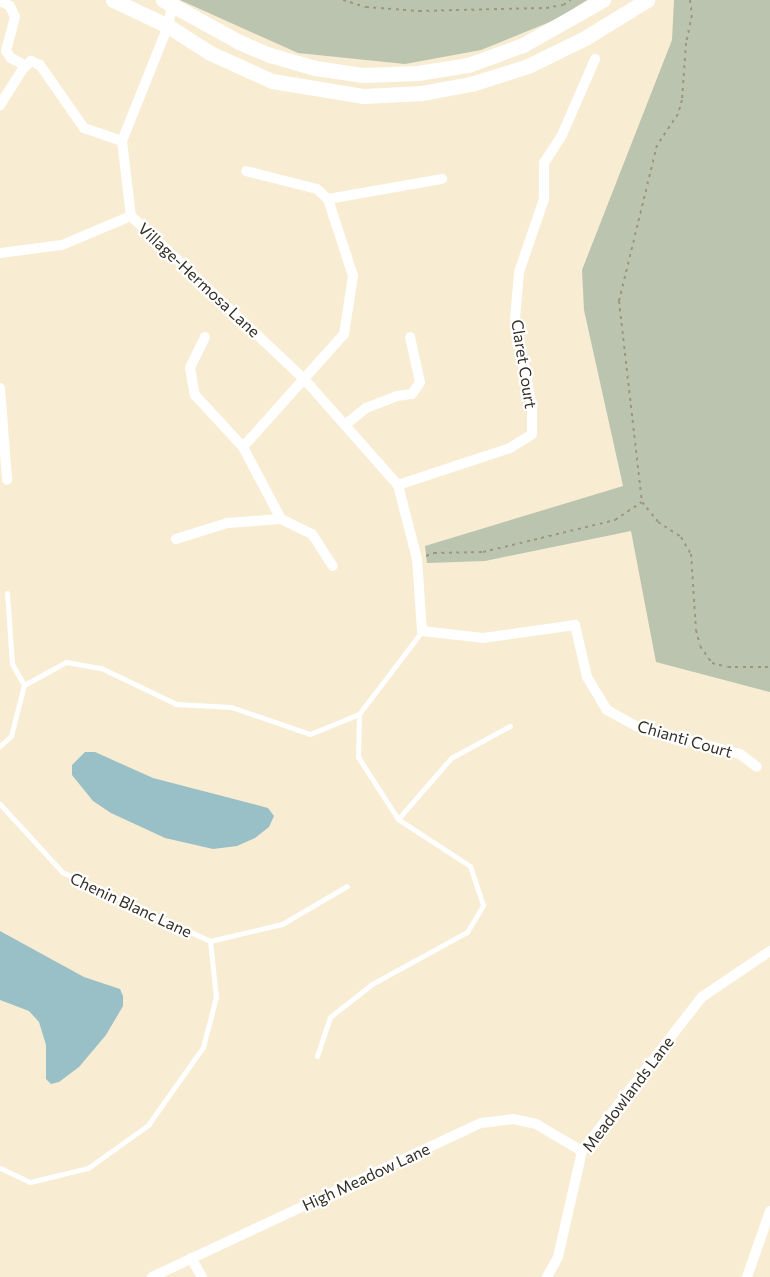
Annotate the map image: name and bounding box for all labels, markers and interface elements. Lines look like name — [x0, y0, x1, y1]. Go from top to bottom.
street label: Village-Hermosa Lane — [134, 219, 264, 341]
street label: Claret Court — [507, 318, 541, 410]
street label: Chianti Court — [635, 716, 735, 762]
street label: Chenin Blanc Lane — [67, 868, 195, 942]
street label: Meadowlands Lane — [578, 1032, 678, 1156]
street label: High Meadow Lane — [299, 1139, 433, 1215]

